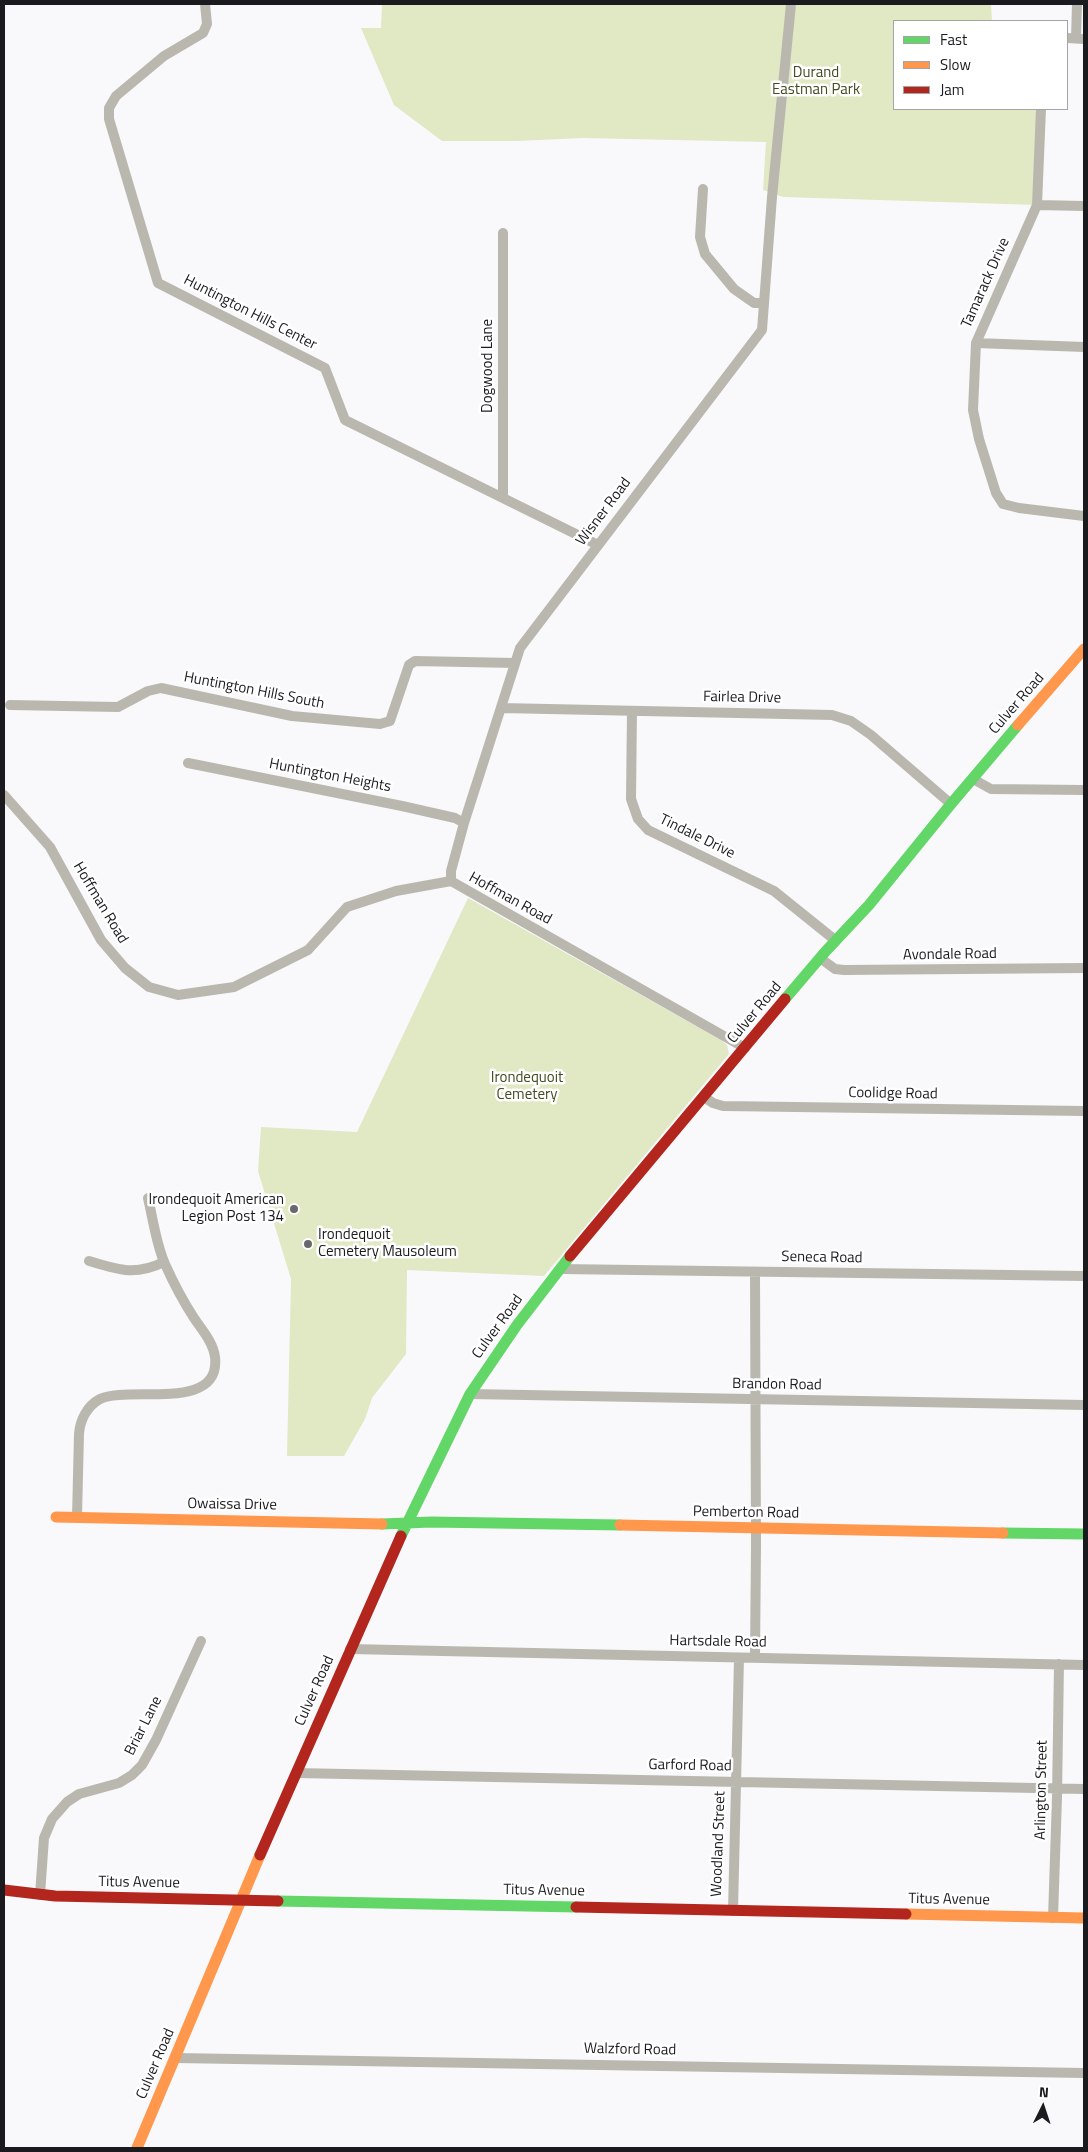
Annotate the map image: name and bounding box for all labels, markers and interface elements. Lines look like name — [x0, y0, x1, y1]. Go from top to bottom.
legend — [893, 20, 1068, 110]
text: Fast — [940, 28, 967, 51]
text: Slow — [940, 53, 971, 76]
park label: Durand Eastman Park — [772, 64, 860, 99]
text: Jam — [940, 78, 964, 101]
street label: Tamarack Drive — [958, 235, 1014, 331]
street label: Huntington Hills Center — [180, 272, 320, 354]
street label: Dogwood Lane — [479, 319, 497, 413]
street label: Wisner Road — [573, 475, 635, 549]
street label: Huntington Hills South — [182, 669, 326, 713]
street label: Culver Road — [986, 670, 1048, 738]
street label: Fairlea Drive — [703, 688, 781, 708]
street label: Huntington Heights — [268, 755, 392, 797]
street label: Tindale Drive — [656, 811, 738, 863]
street label: Hoffman Road — [69, 859, 131, 947]
street label: Hoffman Road — [465, 869, 555, 929]
street label: Avondale Road — [903, 945, 997, 965]
street label: Culver Road — [724, 978, 786, 1048]
park label: Irondequoit Cemetery — [491, 1069, 563, 1104]
street label: Coolidge Road — [848, 1084, 938, 1104]
place label: Irondequoit American Legion Post 134 — [149, 1191, 284, 1226]
marker: Irondequoit American Legion Post 134 — [288, 1203, 300, 1215]
place label: Irondequoit Cemetery Mausoleum — [318, 1226, 457, 1261]
marker: Irondequoit Cemetery Mausoleum — [302, 1238, 314, 1250]
street label: Seneca Road — [781, 1248, 863, 1268]
street label: Culver Road — [469, 1291, 527, 1363]
street label: Brandon Road — [732, 1375, 822, 1395]
street label: Owaissa Drive — [187, 1495, 277, 1515]
street label: Pemberton Road — [693, 1503, 799, 1523]
street label: Hartsdale Road — [669, 1632, 767, 1652]
street label: Culver Road — [292, 1653, 338, 1729]
street label: Briar Lane — [121, 1693, 167, 1759]
street label: Arlington Street — [1032, 1740, 1052, 1840]
street label: Garford Road — [648, 1756, 732, 1776]
street label: Woodland Street — [708, 1791, 730, 1897]
street label: Titus Avenue — [98, 1873, 180, 1893]
street label: Titus Avenue — [503, 1881, 585, 1901]
street label: Titus Avenue — [908, 1890, 990, 1910]
street label: Culver Road — [133, 2026, 179, 2102]
street label: Walzford Road — [584, 2040, 676, 2060]
text: N — [1039, 2081, 1050, 2102]
north arrow — [1018, 2082, 1068, 2132]

